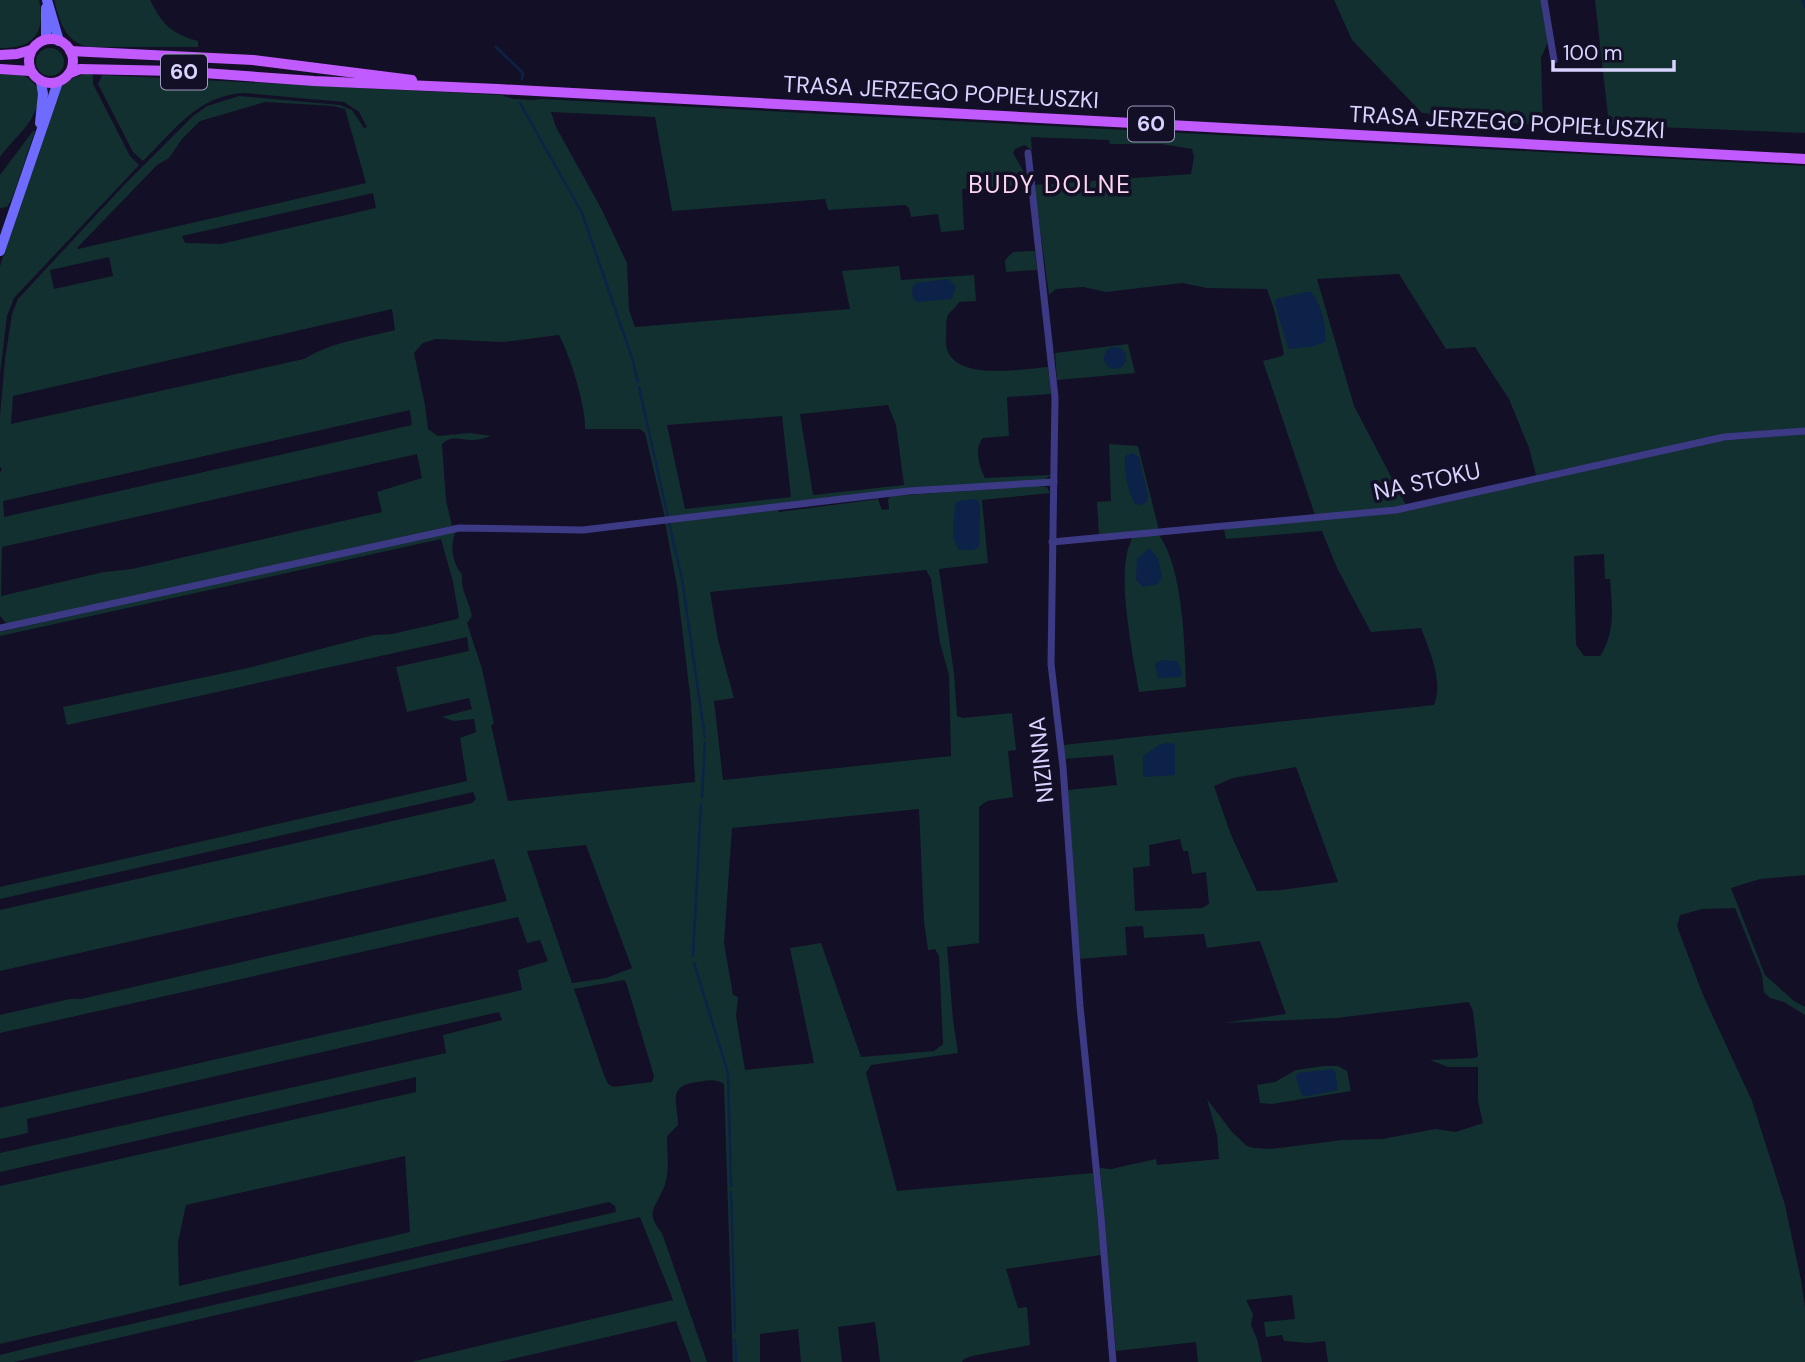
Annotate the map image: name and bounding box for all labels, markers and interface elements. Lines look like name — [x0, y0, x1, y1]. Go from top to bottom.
scale bar — [1553, 28, 1674, 72]
text: 100 m — [1563, 39, 1623, 67]
road number: 60 — [161, 55, 207, 90]
street label: TRASA JERZEGO POPIEŁUSZKI — [782, 69, 1100, 115]
street label: TRASA JERZEGO POPIEŁUSZKI — [1348, 99, 1666, 145]
road number: 60 — [1128, 106, 1174, 142]
district label: BUDY DOLNE — [968, 169, 1132, 200]
street label: NA STOKU — [1371, 455, 1483, 507]
street label: NIZINNA — [1022, 716, 1060, 804]

